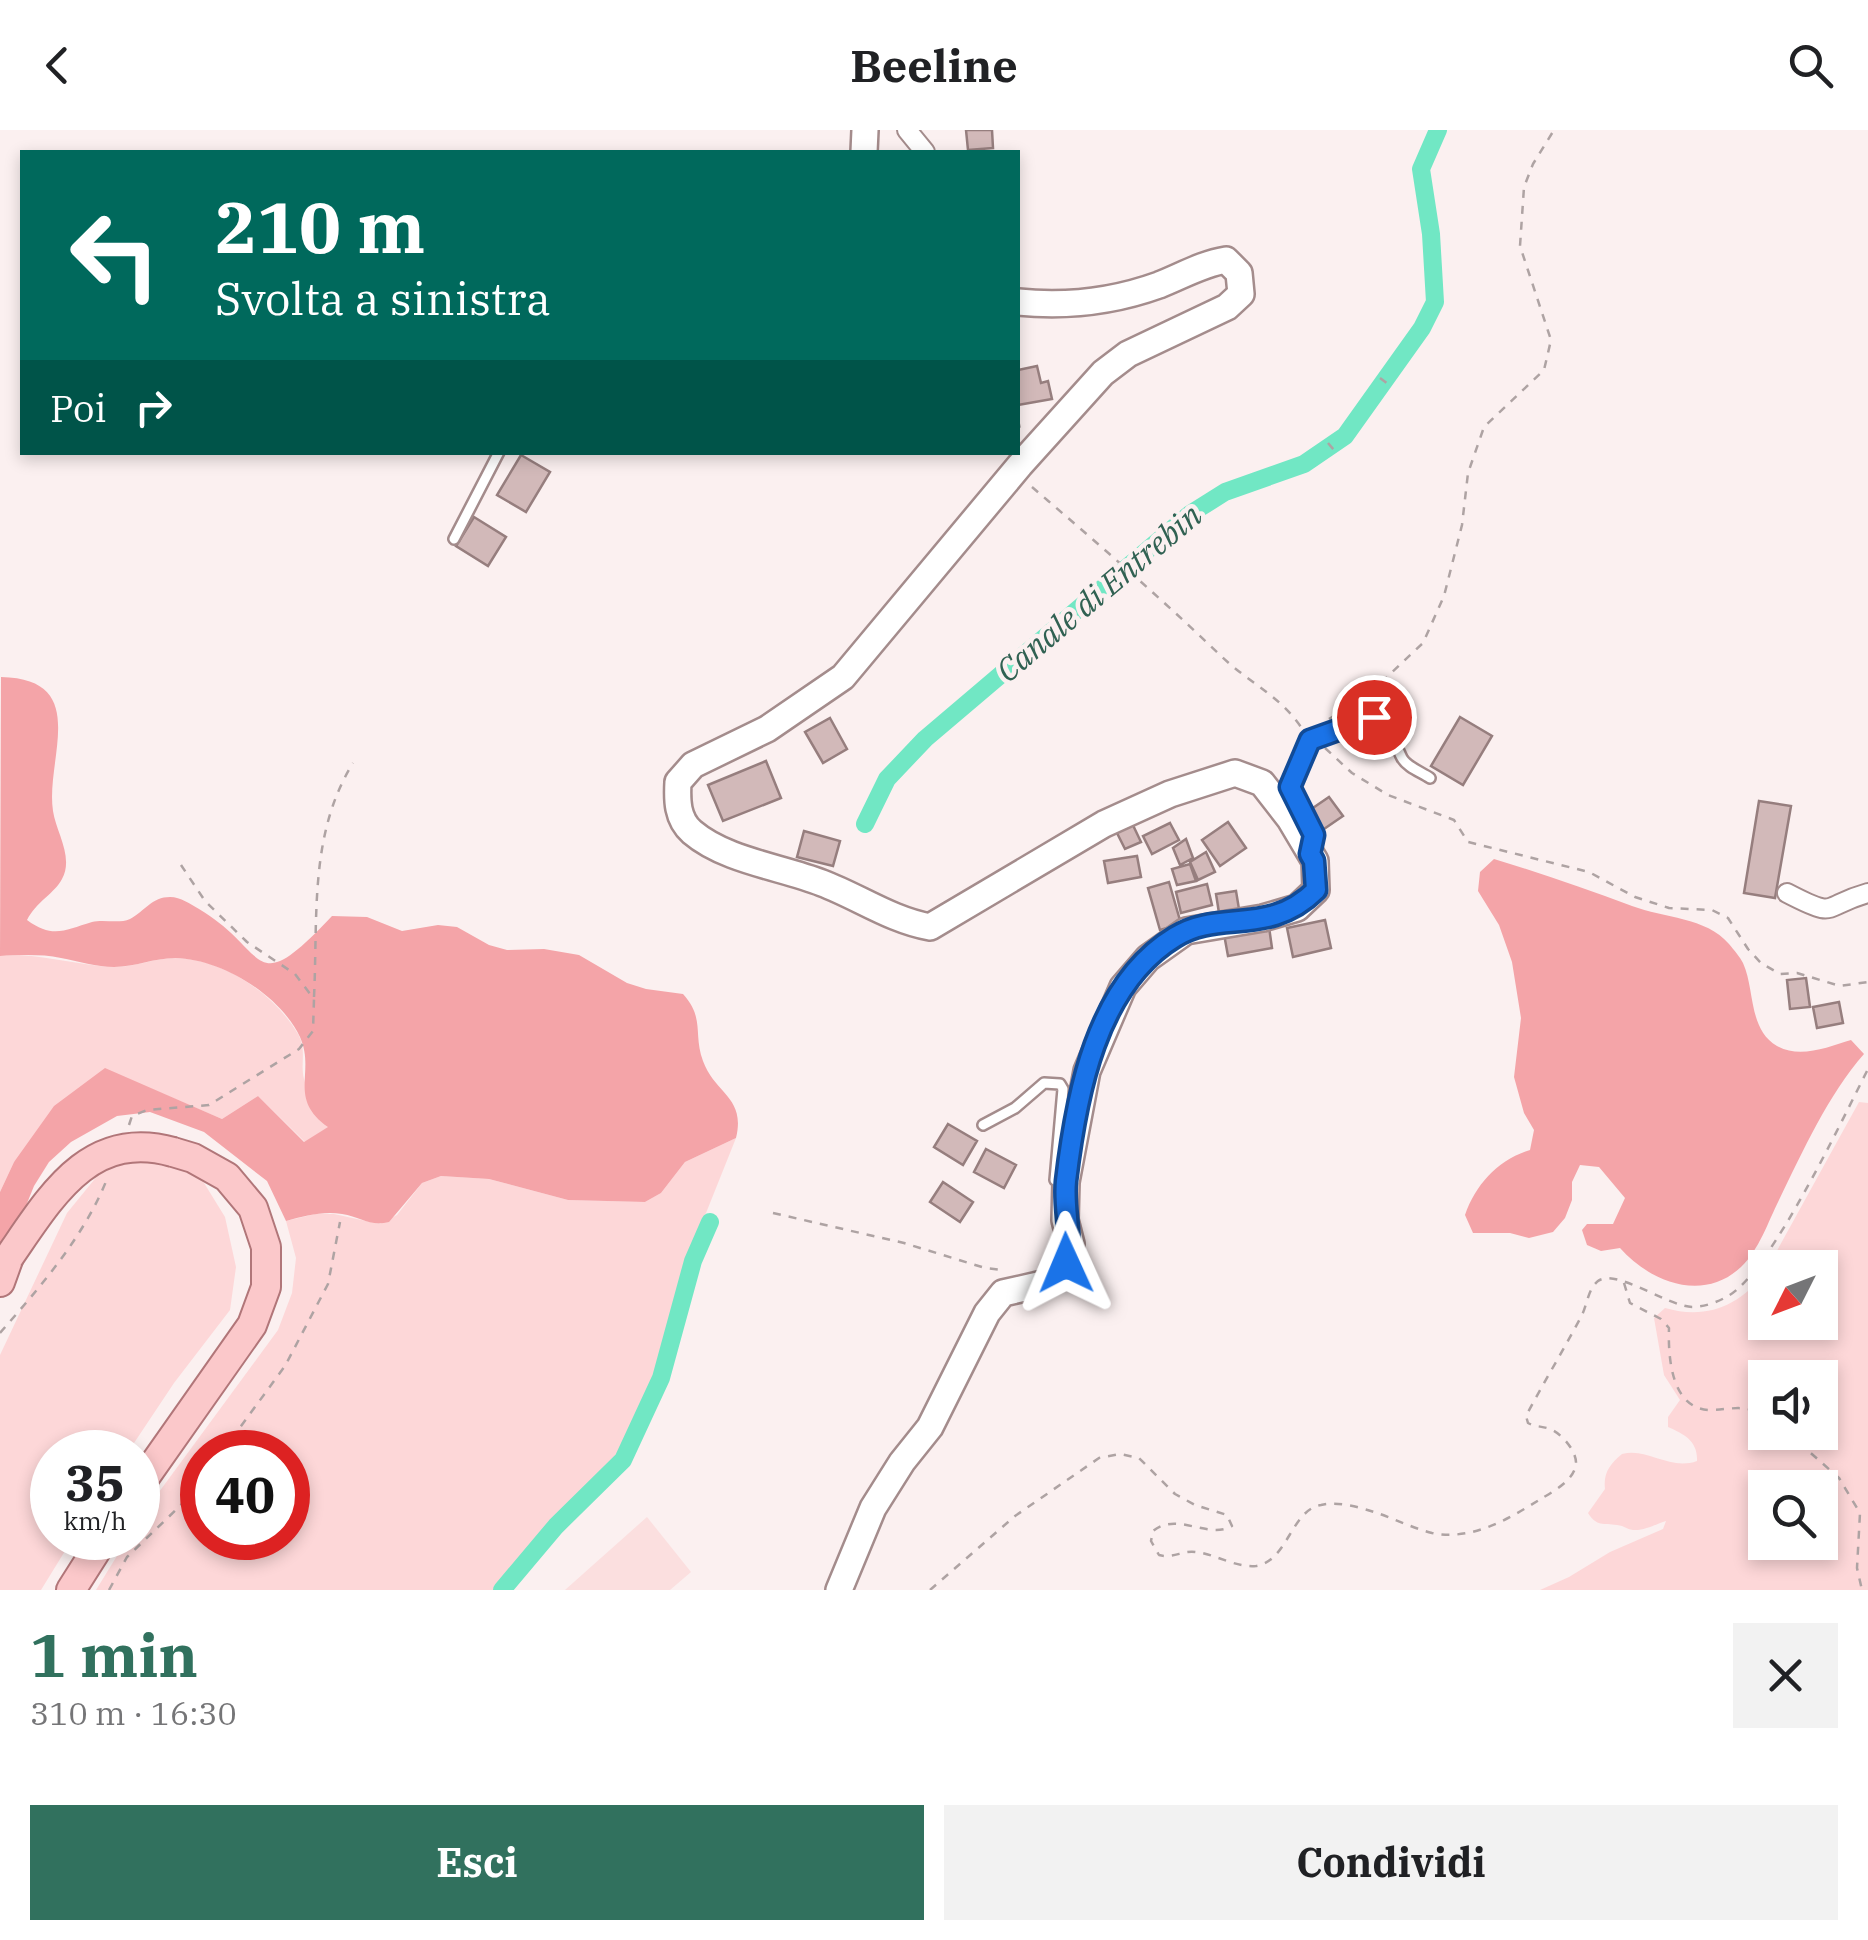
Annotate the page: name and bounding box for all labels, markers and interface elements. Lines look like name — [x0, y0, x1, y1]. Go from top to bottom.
text: Beeline — [850, 36, 1018, 94]
icon: back — [30, 38, 85, 93]
icon: search — [1783, 38, 1838, 93]
text: 210 m — [215, 181, 425, 272]
icon: left — [50, 190, 180, 320]
text: Svolta a sinistra — [215, 269, 551, 327]
icon: right — [126, 380, 181, 435]
text: Poi — [50, 383, 106, 432]
water label: Canale di Entrebin — [987, 494, 1210, 691]
pin — [1332, 675, 1417, 760]
icon: arrive — [1347, 690, 1402, 745]
position arrow — [1014, 1211, 1118, 1315]
north arrow — [1748, 1250, 1838, 1340]
map controls — [1748, 1250, 1838, 1560]
button: sound — [1748, 1360, 1838, 1450]
speed limit sign: 40 — [180, 1430, 310, 1560]
text: 35 — [65, 1450, 125, 1515]
button: search — [1748, 1470, 1838, 1560]
text: km/h — [63, 1504, 127, 1537]
text: 1 min — [30, 1615, 198, 1694]
button: close — [1733, 1623, 1838, 1728]
text: 310 m · 16:30 — [30, 1692, 237, 1734]
button: Esci — [30, 1805, 924, 1920]
button: Condividi — [944, 1805, 1838, 1920]

